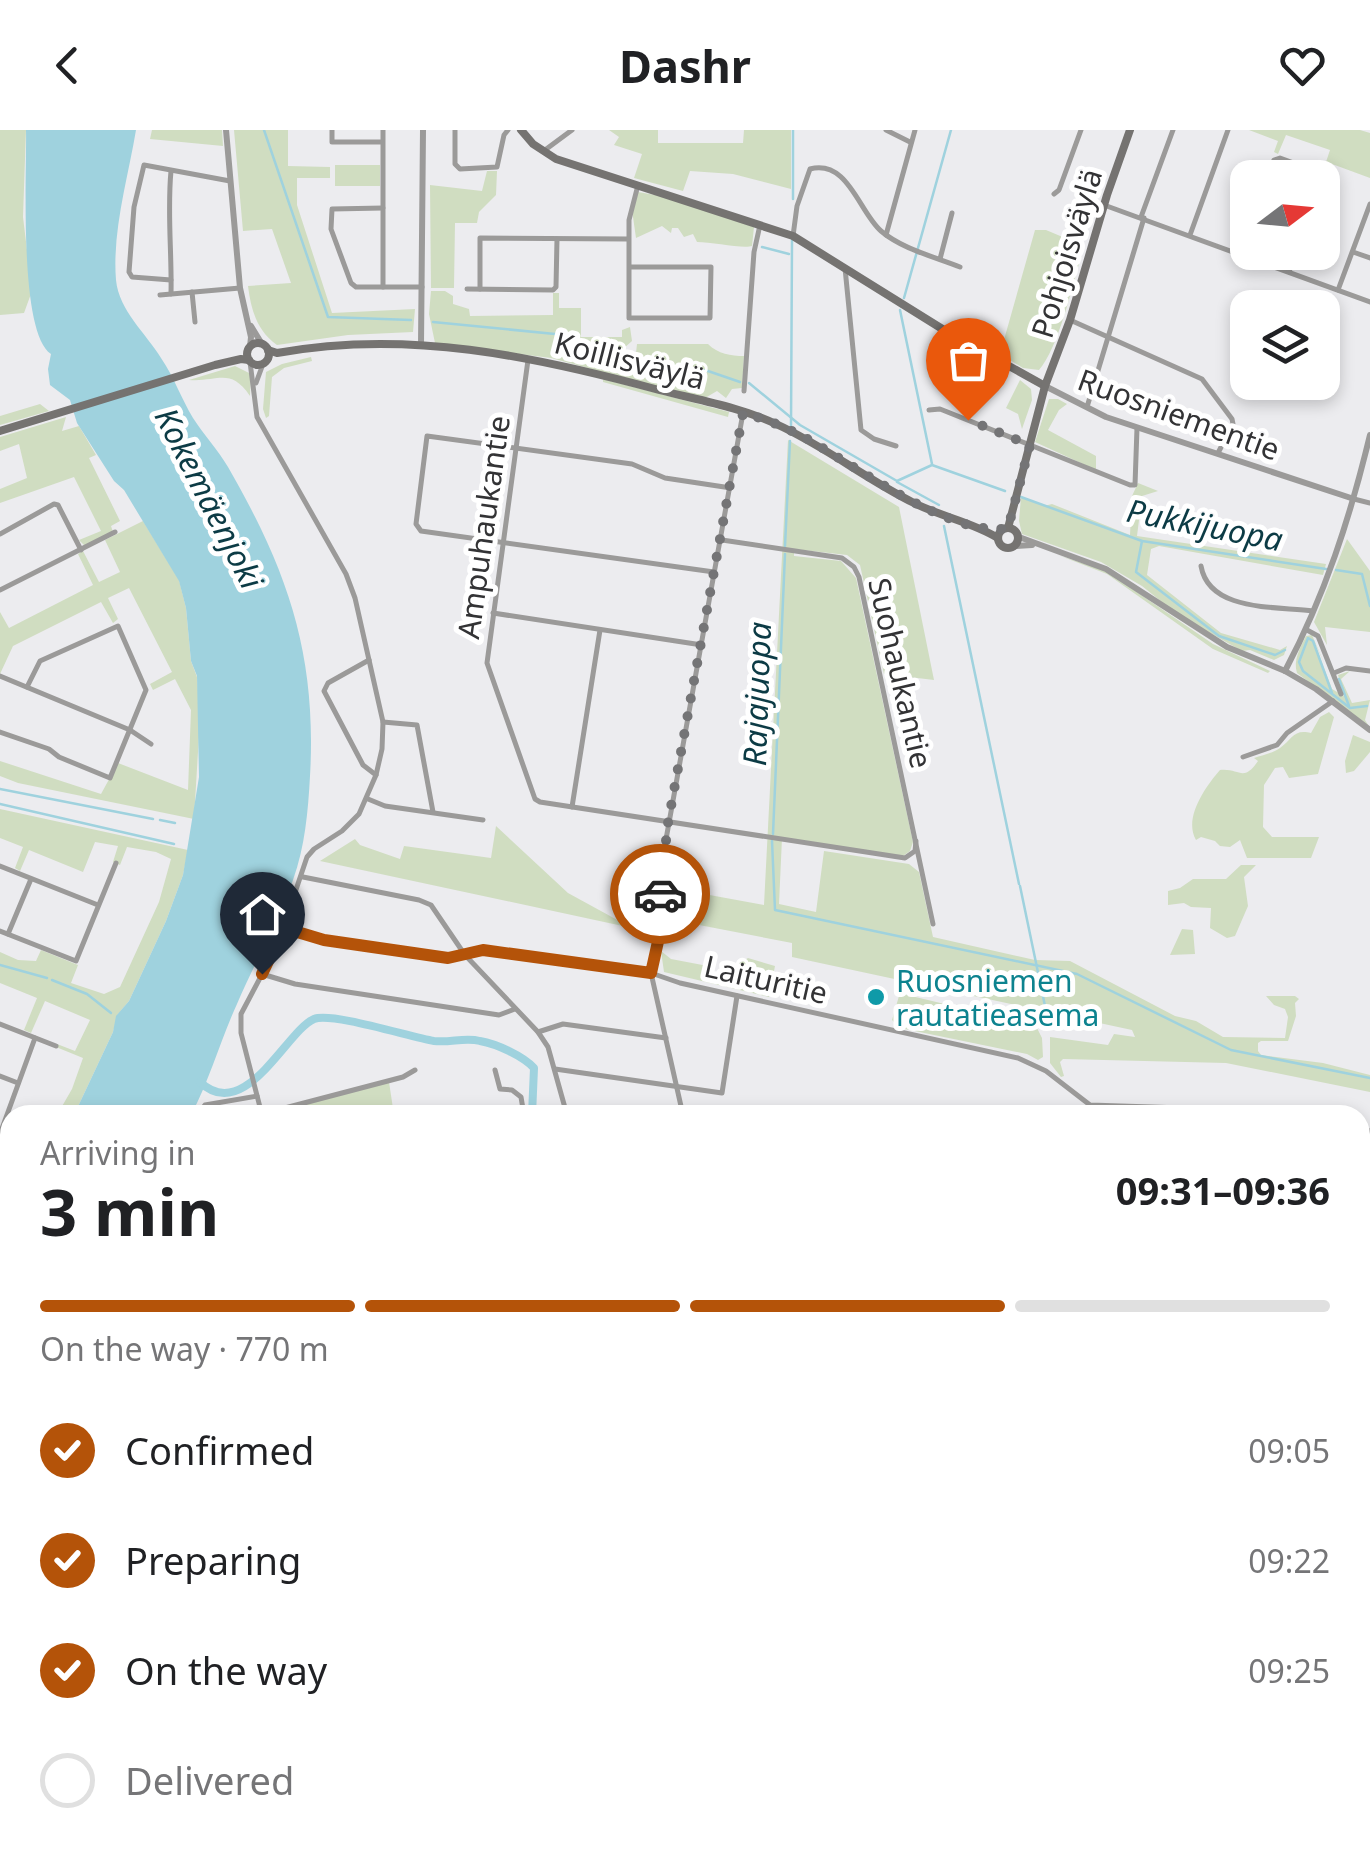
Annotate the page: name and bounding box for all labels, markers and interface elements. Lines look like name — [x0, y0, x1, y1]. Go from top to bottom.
text: Dashr — [619, 35, 751, 96]
icon: back — [40, 38, 95, 93]
icon: heart — [1275, 38, 1330, 93]
north arrow — [1230, 160, 1340, 270]
map controls — [1230, 160, 1340, 400]
street label: Pohjoisväylä — [1021, 163, 1111, 343]
button: layers — [1230, 290, 1340, 400]
pin — [926, 318, 1011, 421]
street label: Koillisväylä — [550, 321, 710, 399]
icon: bag — [941, 333, 996, 388]
street label: Ruosniementie — [1072, 358, 1286, 470]
water label: Kokemäenjoki — [146, 400, 274, 597]
street label: Ampuhaukantie — [447, 413, 519, 641]
water label: Pukkijuopa — [1123, 488, 1287, 560]
street label: Suohaukantie — [859, 574, 943, 772]
water label: Rajajuopa — [732, 621, 780, 767]
courier — [610, 844, 710, 944]
icon: car — [633, 867, 688, 922]
pin — [220, 872, 305, 975]
icon: home — [235, 887, 290, 942]
street label: Laituritie — [700, 945, 832, 1013]
place label: Ruosniemen rautatieasema — [896, 960, 1099, 1035]
marker: Ruosniemen rautatieasema — [865, 986, 887, 1008]
text: Arriving in — [40, 1131, 195, 1174]
text: 09:31–09:36 — [1116, 1164, 1330, 1216]
text: 3 min — [40, 1167, 219, 1255]
text: On the way · 770 m — [40, 1327, 329, 1370]
icon: check — [40, 1423, 95, 1478]
text: Confirmed — [125, 1424, 314, 1476]
text: 09:05 — [1248, 1429, 1330, 1472]
icon: check — [40, 1533, 95, 1588]
text: Preparing — [125, 1534, 301, 1586]
text: 09:22 — [1248, 1539, 1330, 1582]
icon: check — [40, 1643, 95, 1698]
text: On the way — [125, 1644, 327, 1696]
text: 09:25 — [1248, 1649, 1330, 1692]
text: Delivered — [125, 1754, 294, 1806]

